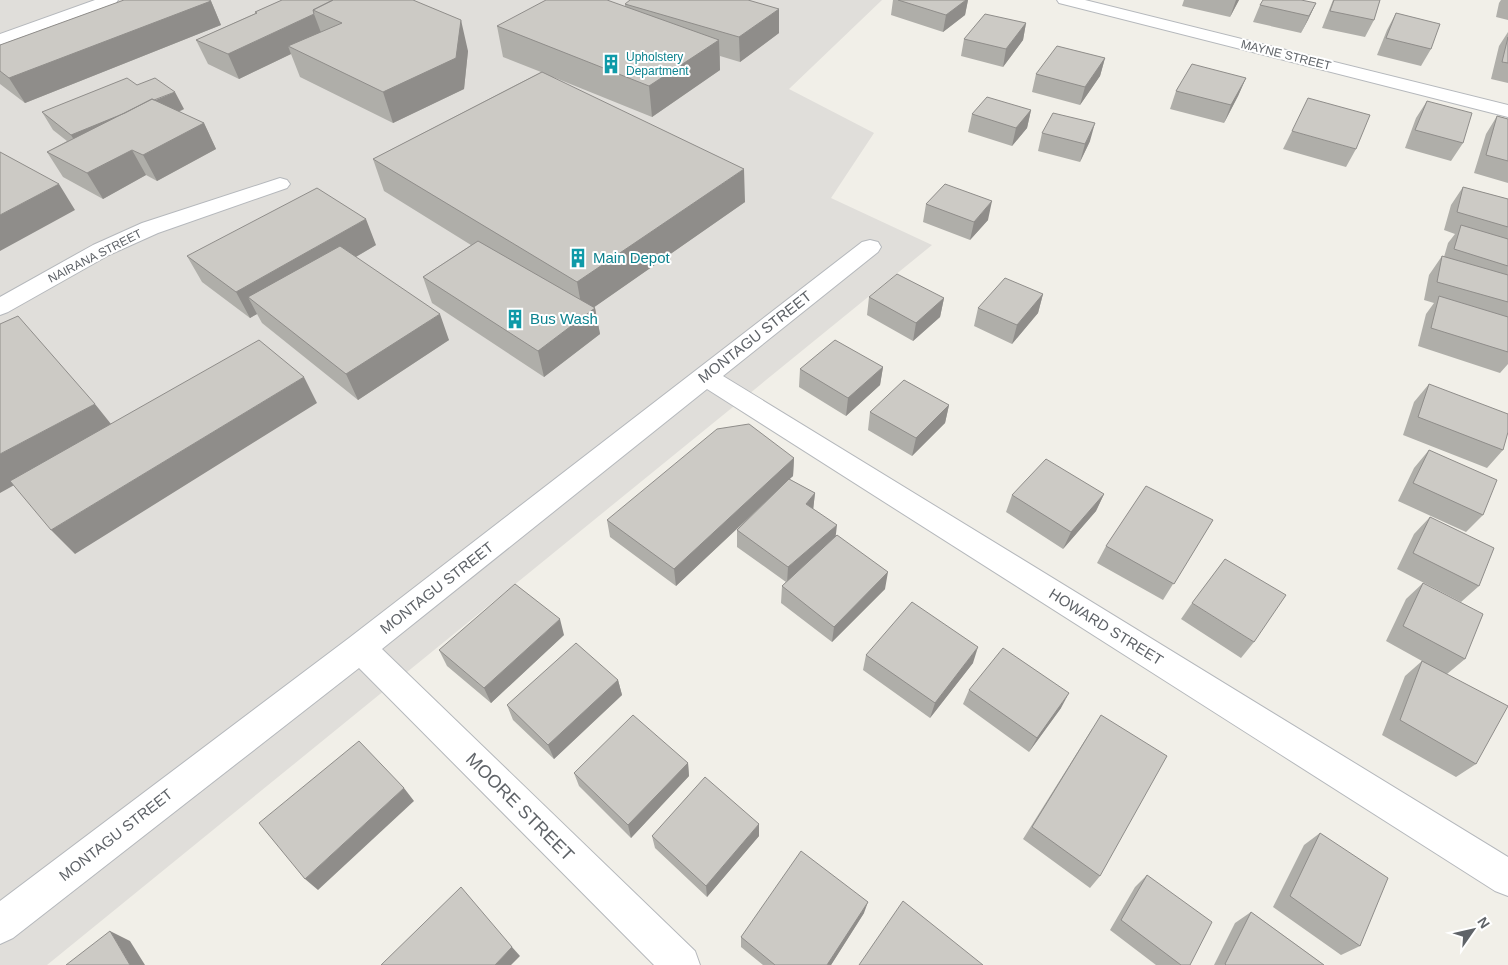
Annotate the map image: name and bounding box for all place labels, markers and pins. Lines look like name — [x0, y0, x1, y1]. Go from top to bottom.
place label: Upholstery Department — [626, 50, 689, 78]
building icon: Upholstery Department — [600, 53, 622, 75]
building icon: Main Depot — [567, 247, 589, 269]
place label: Main Depot — [593, 249, 671, 266]
building icon: Bus Wash — [504, 308, 526, 330]
place label: Bus Wash — [530, 310, 598, 327]

